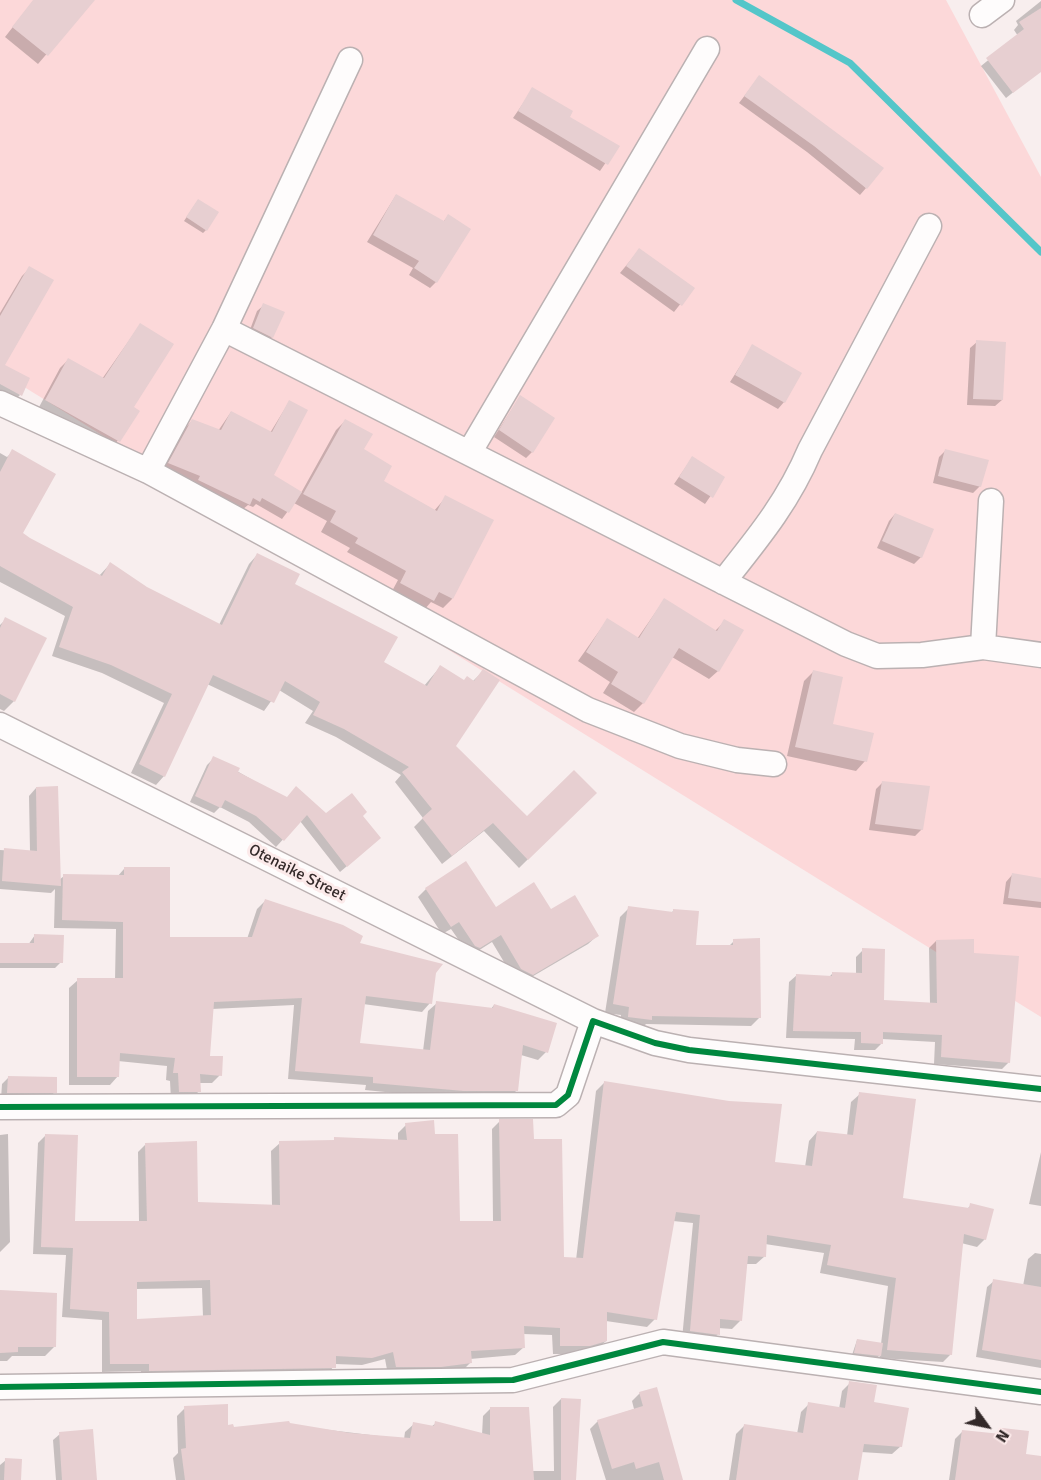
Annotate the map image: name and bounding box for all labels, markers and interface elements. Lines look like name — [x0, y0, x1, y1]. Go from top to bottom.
street label: Otenaike Street — [245, 840, 349, 906]
north arrow — [957, 1396, 1017, 1456]
text: N — [991, 1426, 1014, 1446]

